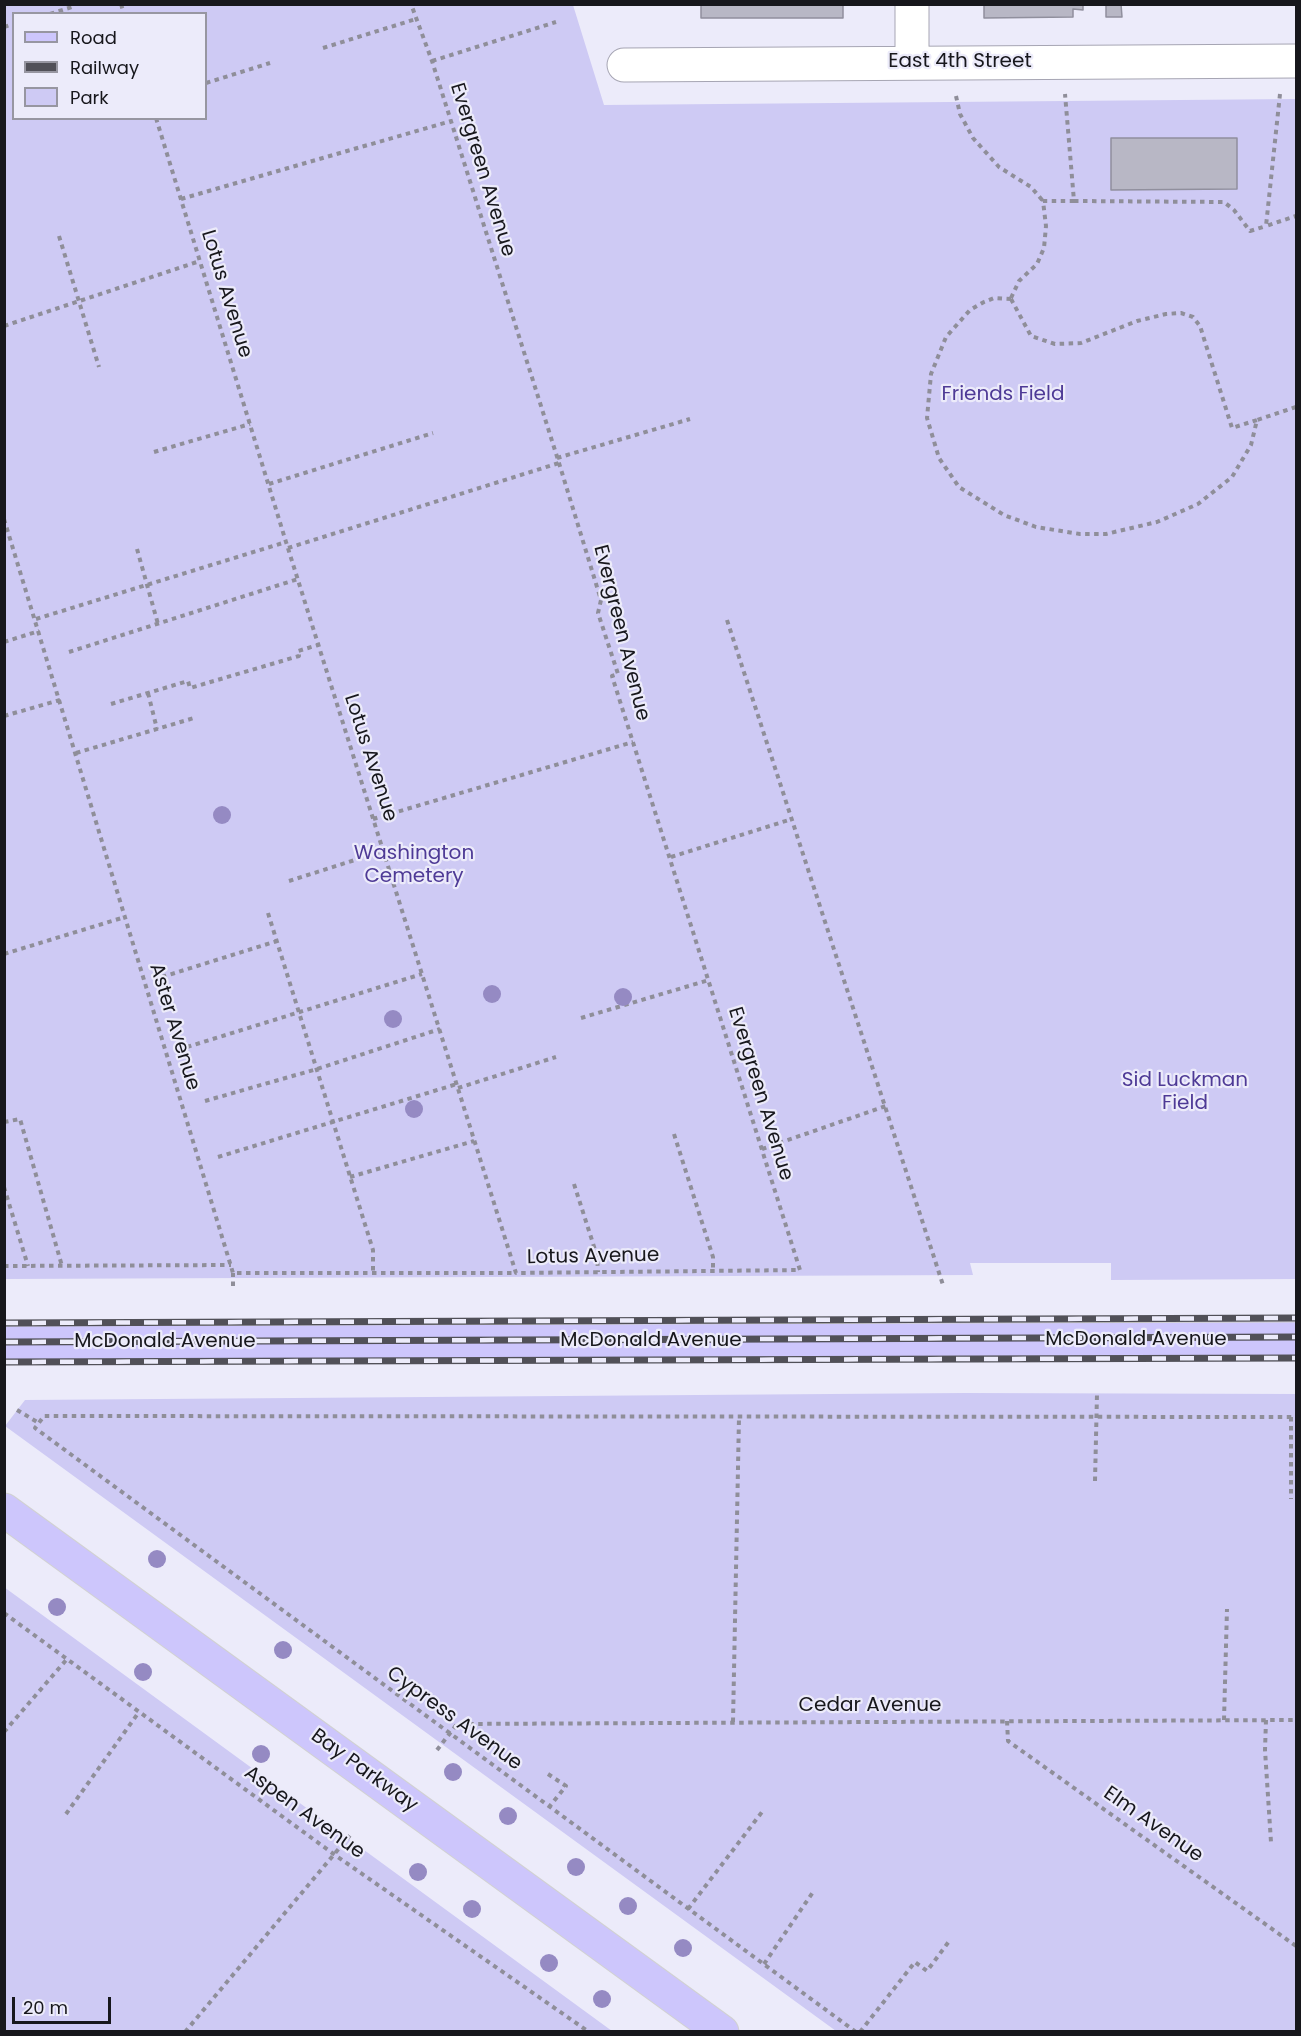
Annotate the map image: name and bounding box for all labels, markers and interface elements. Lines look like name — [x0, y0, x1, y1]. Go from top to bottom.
legend — [12, 12, 207, 120]
text: Road — [70, 25, 117, 50]
street label: East 4th Street — [888, 50, 1032, 74]
text: Railway — [70, 55, 139, 80]
street label: Evergreen Avenue — [444, 80, 520, 260]
text: Park — [70, 85, 109, 110]
street label: Lotus Avenue — [195, 227, 257, 361]
park label: Friends Field — [942, 383, 1064, 407]
street label: Evergreen Avenue — [588, 543, 654, 723]
street label: Lotus Avenue — [338, 691, 402, 825]
park label: Washington Cemetery — [354, 842, 474, 889]
street label: Aster Avenue — [143, 961, 205, 1093]
street label: Evergreen Avenue — [722, 1004, 798, 1184]
park label: Sid Luckman Field — [1122, 1069, 1248, 1116]
street label: Lotus Avenue — [527, 1244, 659, 1270]
street label: McDonald Avenue — [1045, 1328, 1227, 1352]
street label: McDonald Avenue — [560, 1329, 742, 1353]
street label: McDonald Avenue — [74, 1330, 256, 1354]
street label: Cypress Avenue — [382, 1662, 526, 1776]
street label: Cedar Avenue — [799, 1694, 941, 1718]
street label: Bay Parkway — [306, 1724, 422, 1818]
street label: Aspen Avenue — [239, 1761, 369, 1865]
street label: Elm Avenue — [1099, 1782, 1207, 1868]
scale bar — [15, 1985, 114, 2023]
text: 20 m — [23, 1995, 68, 2020]

